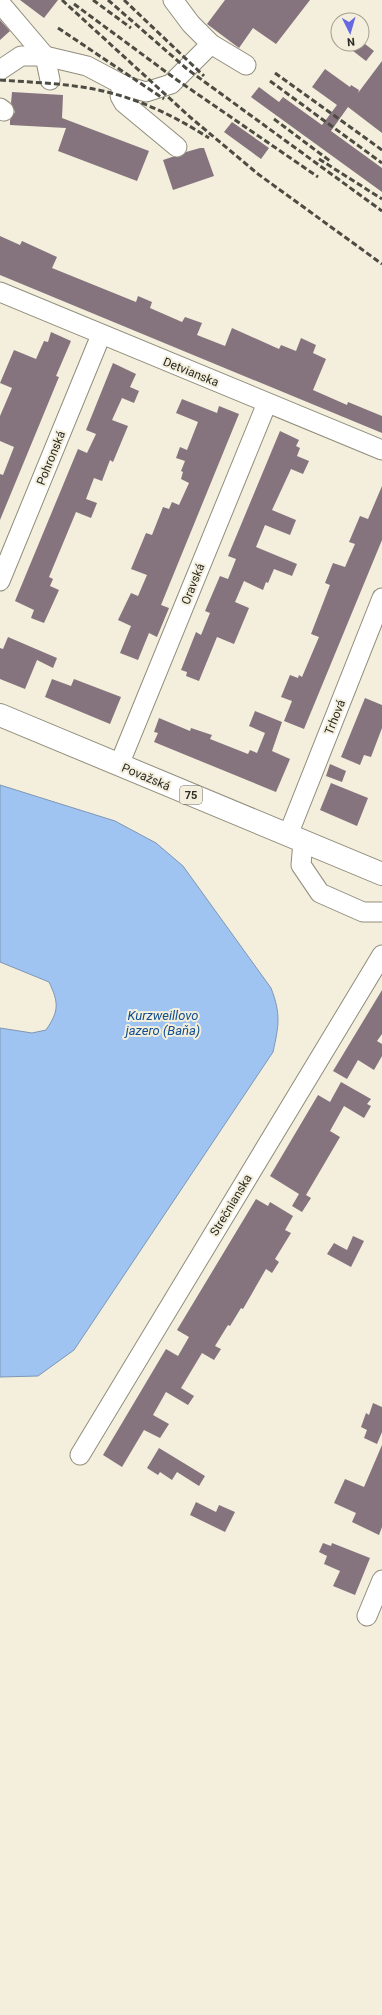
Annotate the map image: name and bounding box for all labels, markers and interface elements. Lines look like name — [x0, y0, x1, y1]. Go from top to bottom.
north arrow — [330, 12, 370, 52]
text: N — [346, 35, 355, 48]
street label: Detvianska — [161, 354, 221, 390]
street label: Pohronská — [34, 429, 68, 487]
street label: Oravská — [178, 561, 208, 607]
street label: Trhová — [322, 698, 348, 736]
street label: Považská — [120, 761, 172, 793]
road number: 75 — [180, 786, 202, 804]
water label: Kurzweillovo jazero (Baňa) — [124, 1008, 200, 1038]
street label: Strečnianska — [207, 1172, 255, 1238]

